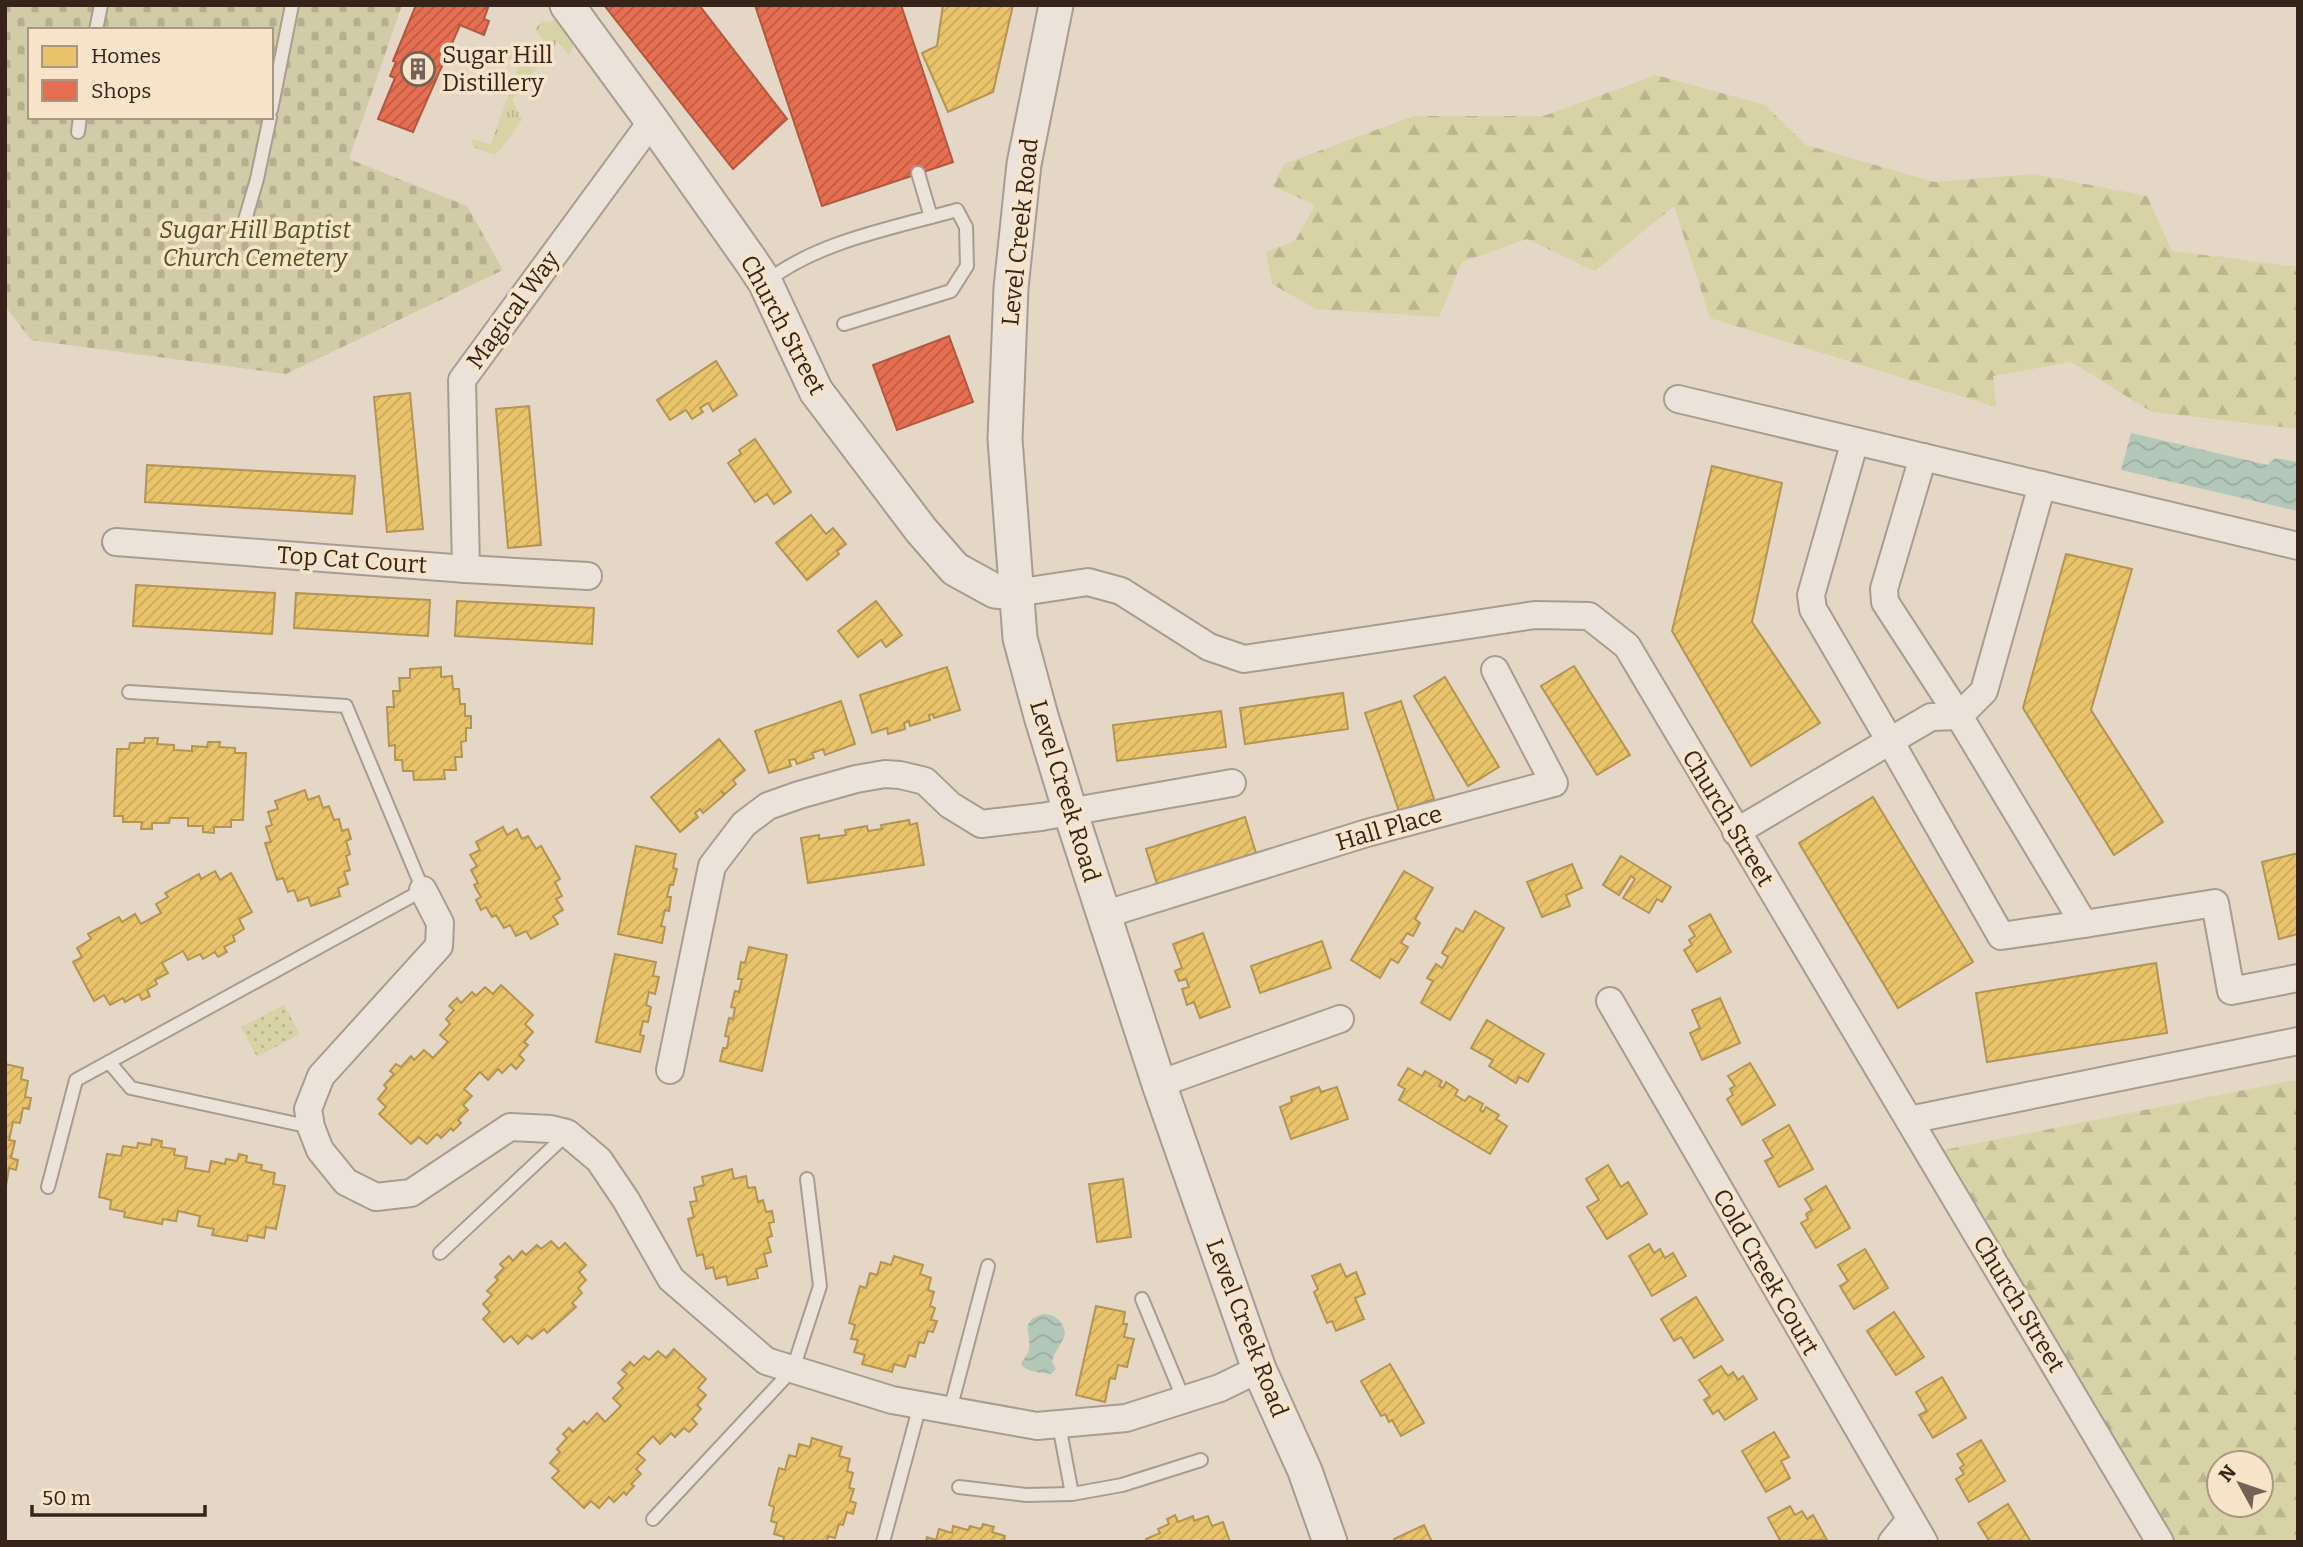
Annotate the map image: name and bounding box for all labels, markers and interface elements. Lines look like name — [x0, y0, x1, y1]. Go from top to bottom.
legend — [28, 28, 273, 119]
place label: Sugar Hill Distillery — [442, 41, 553, 97]
text: Homes — [91, 43, 161, 69]
building icon: Sugar Hill Distillery — [399, 50, 437, 88]
text: Shops — [91, 78, 151, 104]
street label: Level Creek Road — [996, 137, 1044, 327]
park label: Sugar Hill Baptist Church Cemetery — [159, 216, 351, 272]
street label: Magical Way — [461, 245, 565, 374]
street label: Church Street — [734, 250, 832, 400]
street label: Top Cat Court — [276, 541, 428, 579]
street label: Level Creek Road — [1024, 697, 1106, 885]
street label: Church Street — [1676, 745, 1780, 891]
street label: Hall Place — [1333, 799, 1445, 857]
street label: Cold Creek Court — [1707, 1184, 1825, 1360]
street label: Church Street — [1967, 1231, 2071, 1377]
street label: Level Creek Road — [1200, 1235, 1294, 1421]
north arrow — [2205, 1449, 2275, 1519]
text: N — [2214, 1460, 2241, 1486]
scale bar — [32, 1474, 205, 1518]
text: 50 m — [42, 1485, 91, 1511]

